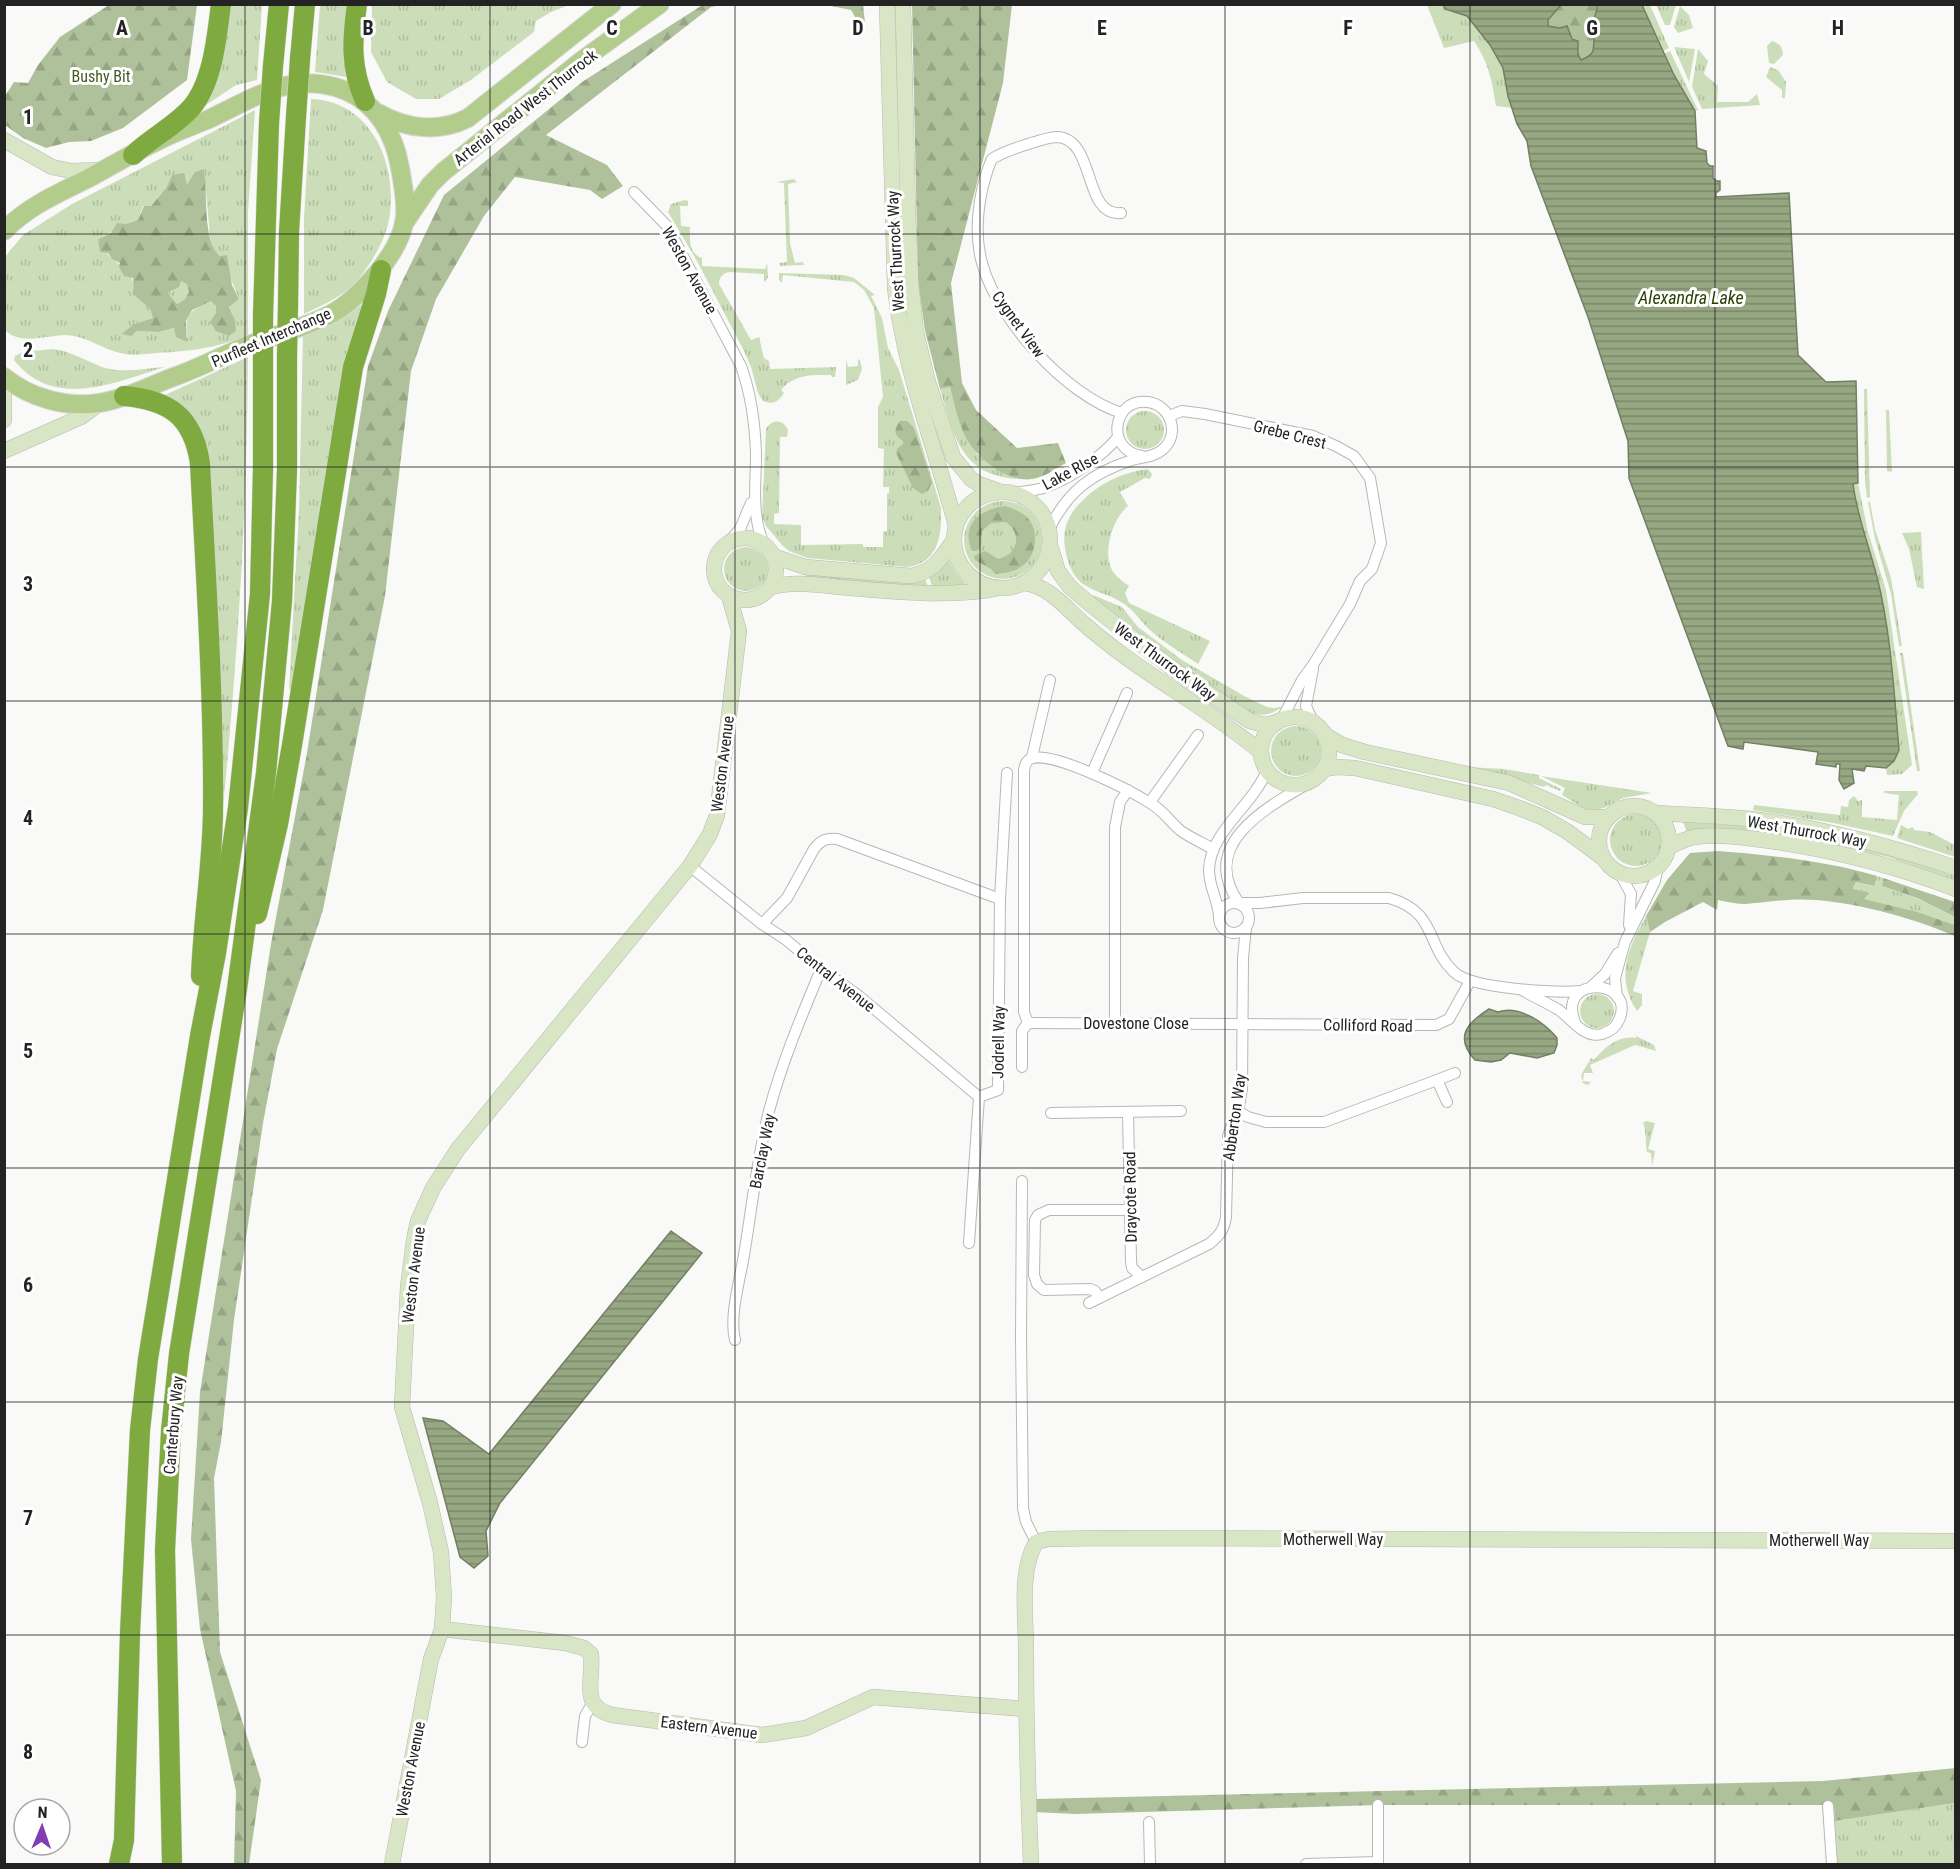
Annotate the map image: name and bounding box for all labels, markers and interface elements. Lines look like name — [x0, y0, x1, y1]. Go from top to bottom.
text: A — [116, 16, 128, 40]
text: B — [362, 16, 374, 40]
text: C — [606, 16, 618, 40]
text: D — [852, 16, 864, 40]
text: E — [1097, 16, 1107, 40]
text: F — [1343, 16, 1353, 40]
text: G — [1586, 16, 1598, 40]
text: H — [1832, 16, 1844, 40]
street label: Arterial Road West Thurrock — [450, 45, 601, 169]
park label: Bushy Bit — [72, 67, 131, 86]
text: 1 — [23, 105, 33, 129]
street label: West Thurrock Way — [883, 190, 908, 312]
street label: Weston Avenue — [658, 223, 721, 317]
street label: Cygnet View — [988, 287, 1049, 361]
water label: Alexandra Lake — [1637, 287, 1744, 308]
street label: Purfleet Interchange — [209, 304, 334, 371]
text: 2 — [23, 338, 33, 362]
street label: Grebe Crest — [1252, 416, 1328, 453]
street label: Lake RIse — [1039, 449, 1102, 494]
text: 3 — [23, 572, 33, 596]
street label: West Thurrock Way — [1110, 618, 1219, 705]
street label: Weston Avenue — [707, 715, 738, 813]
text: 4 — [23, 806, 33, 830]
street label: West Thurrock Way — [1746, 812, 1868, 851]
street label: Central Avenue — [793, 943, 879, 1016]
street label: Jodrell Way — [988, 1005, 1009, 1079]
street label: Dovestone Close — [1083, 1014, 1189, 1033]
street label: Colliford Road — [1323, 1015, 1413, 1036]
text: 5 — [23, 1039, 33, 1063]
street label: Abberton Way — [1219, 1072, 1250, 1162]
street label: Barclay Way — [746, 1112, 779, 1190]
street label: Draycote Road — [1120, 1151, 1141, 1243]
street label: Weston Avenue — [398, 1226, 429, 1324]
text: 6 — [23, 1273, 33, 1297]
street label: Canterbury Way — [160, 1375, 187, 1475]
text: 7 — [23, 1506, 33, 1530]
street label: Motherwell Way — [1283, 1530, 1383, 1549]
street label: Motherwell Way — [1769, 1531, 1869, 1550]
street label: Eastern Avenue — [659, 1712, 758, 1743]
street label: Weston Avenue — [392, 1720, 429, 1818]
text: 8 — [23, 1740, 33, 1764]
north arrow — [12, 1797, 72, 1857]
text: N — [37, 1803, 48, 1822]

